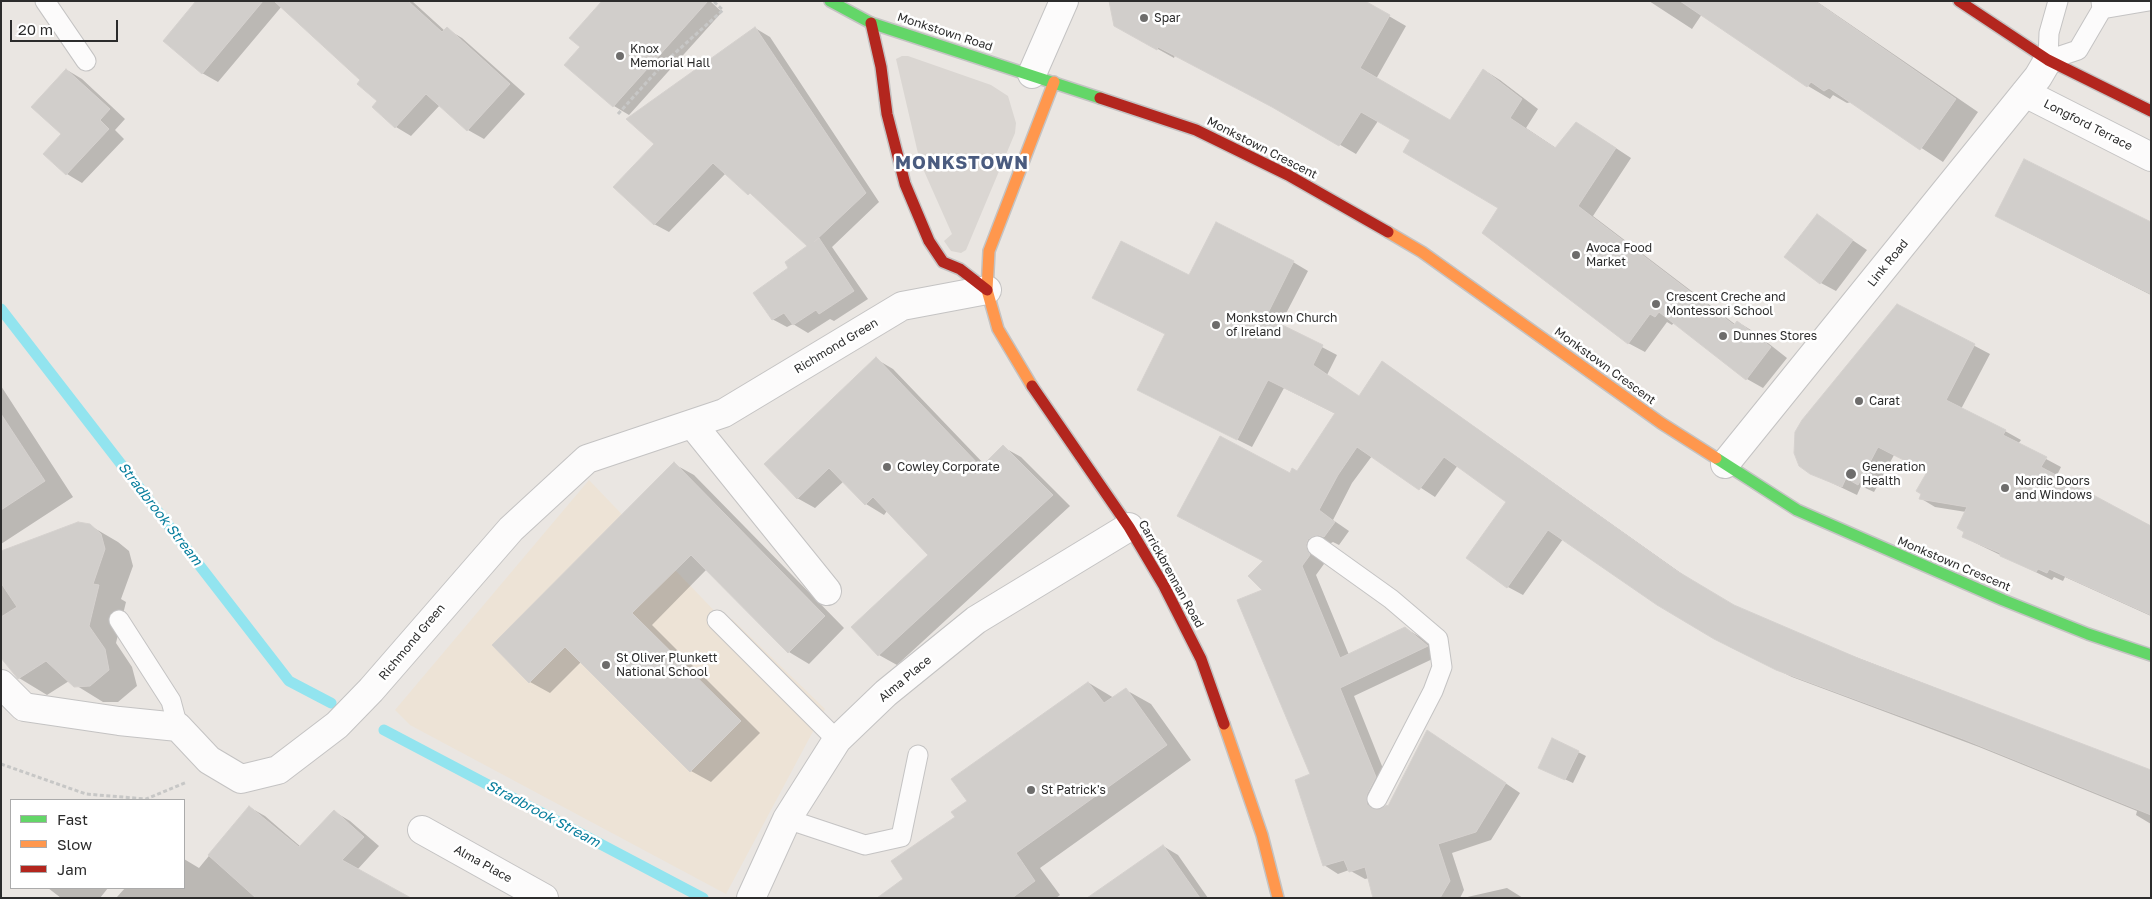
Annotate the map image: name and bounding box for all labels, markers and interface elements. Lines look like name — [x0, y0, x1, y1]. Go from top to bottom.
scale bar — [12, 10, 120, 42]
street label: Monkstown Road — [895, 10, 995, 54]
place label: Spar — [1154, 11, 1181, 25]
marker: Spar — [1138, 12, 1150, 24]
text: 20 m — [18, 20, 53, 38]
place label: Knox Memorial Hall — [630, 42, 710, 70]
marker: Knox Memorial Hall — [614, 50, 626, 62]
street label: Longford Terrace — [2041, 96, 2135, 154]
street label: Monkstown Crescent — [1205, 114, 1319, 182]
district label: MONKSTOWN — [894, 152, 1030, 174]
street label: Link Road — [1865, 236, 1911, 290]
place label: Avoca Food Market — [1586, 241, 1652, 269]
marker: Avoca Food Market — [1570, 249, 1582, 261]
place label: Crescent Creche and Montessori School — [1666, 290, 1786, 318]
marker: Crescent Creche and Montessori School — [1650, 298, 1662, 310]
place label: Monkstown Church of Ireland — [1226, 311, 1337, 339]
street label: Richmond Green — [791, 315, 881, 377]
marker: Monkstown Church of Ireland — [1210, 319, 1222, 331]
street label: Monkstown Crescent — [1552, 324, 1658, 408]
place label: Dunnes Stores — [1733, 329, 1817, 343]
marker: Dunnes Stores — [1717, 330, 1729, 342]
place label: Carat — [1869, 394, 1900, 408]
marker: Carat — [1853, 395, 1865, 407]
water label: Stradbrook Stream — [115, 459, 205, 569]
place label: Cowley Corporate — [897, 460, 1000, 474]
place label: Generation Health — [1862, 460, 1926, 488]
marker: Cowley Corporate — [881, 461, 893, 473]
marker: Generation Health — [1844, 467, 1858, 481]
place label: Nordic Doors and Windows — [2015, 474, 2092, 502]
marker: Nordic Doors and Windows — [1999, 482, 2011, 494]
street label: Carrickbrennan Road — [1135, 518, 1207, 630]
street label: Monkstown Crescent — [1895, 534, 2013, 594]
street label: Richmond Green — [376, 601, 448, 683]
place label: St Oliver Plunkett National School — [616, 651, 718, 679]
street label: Alma Place — [876, 653, 934, 705]
marker: St Oliver Plunkett National School — [600, 659, 612, 671]
water label: Stradbrook Stream — [483, 777, 603, 851]
place label: St Patrick's — [1041, 783, 1106, 797]
marker: St Patrick's — [1025, 784, 1037, 796]
legend — [10, 799, 185, 889]
text: Fast — [57, 810, 88, 828]
text: Slow — [57, 835, 92, 853]
street label: Alma Place — [452, 842, 514, 886]
text: Jam — [57, 860, 87, 878]

